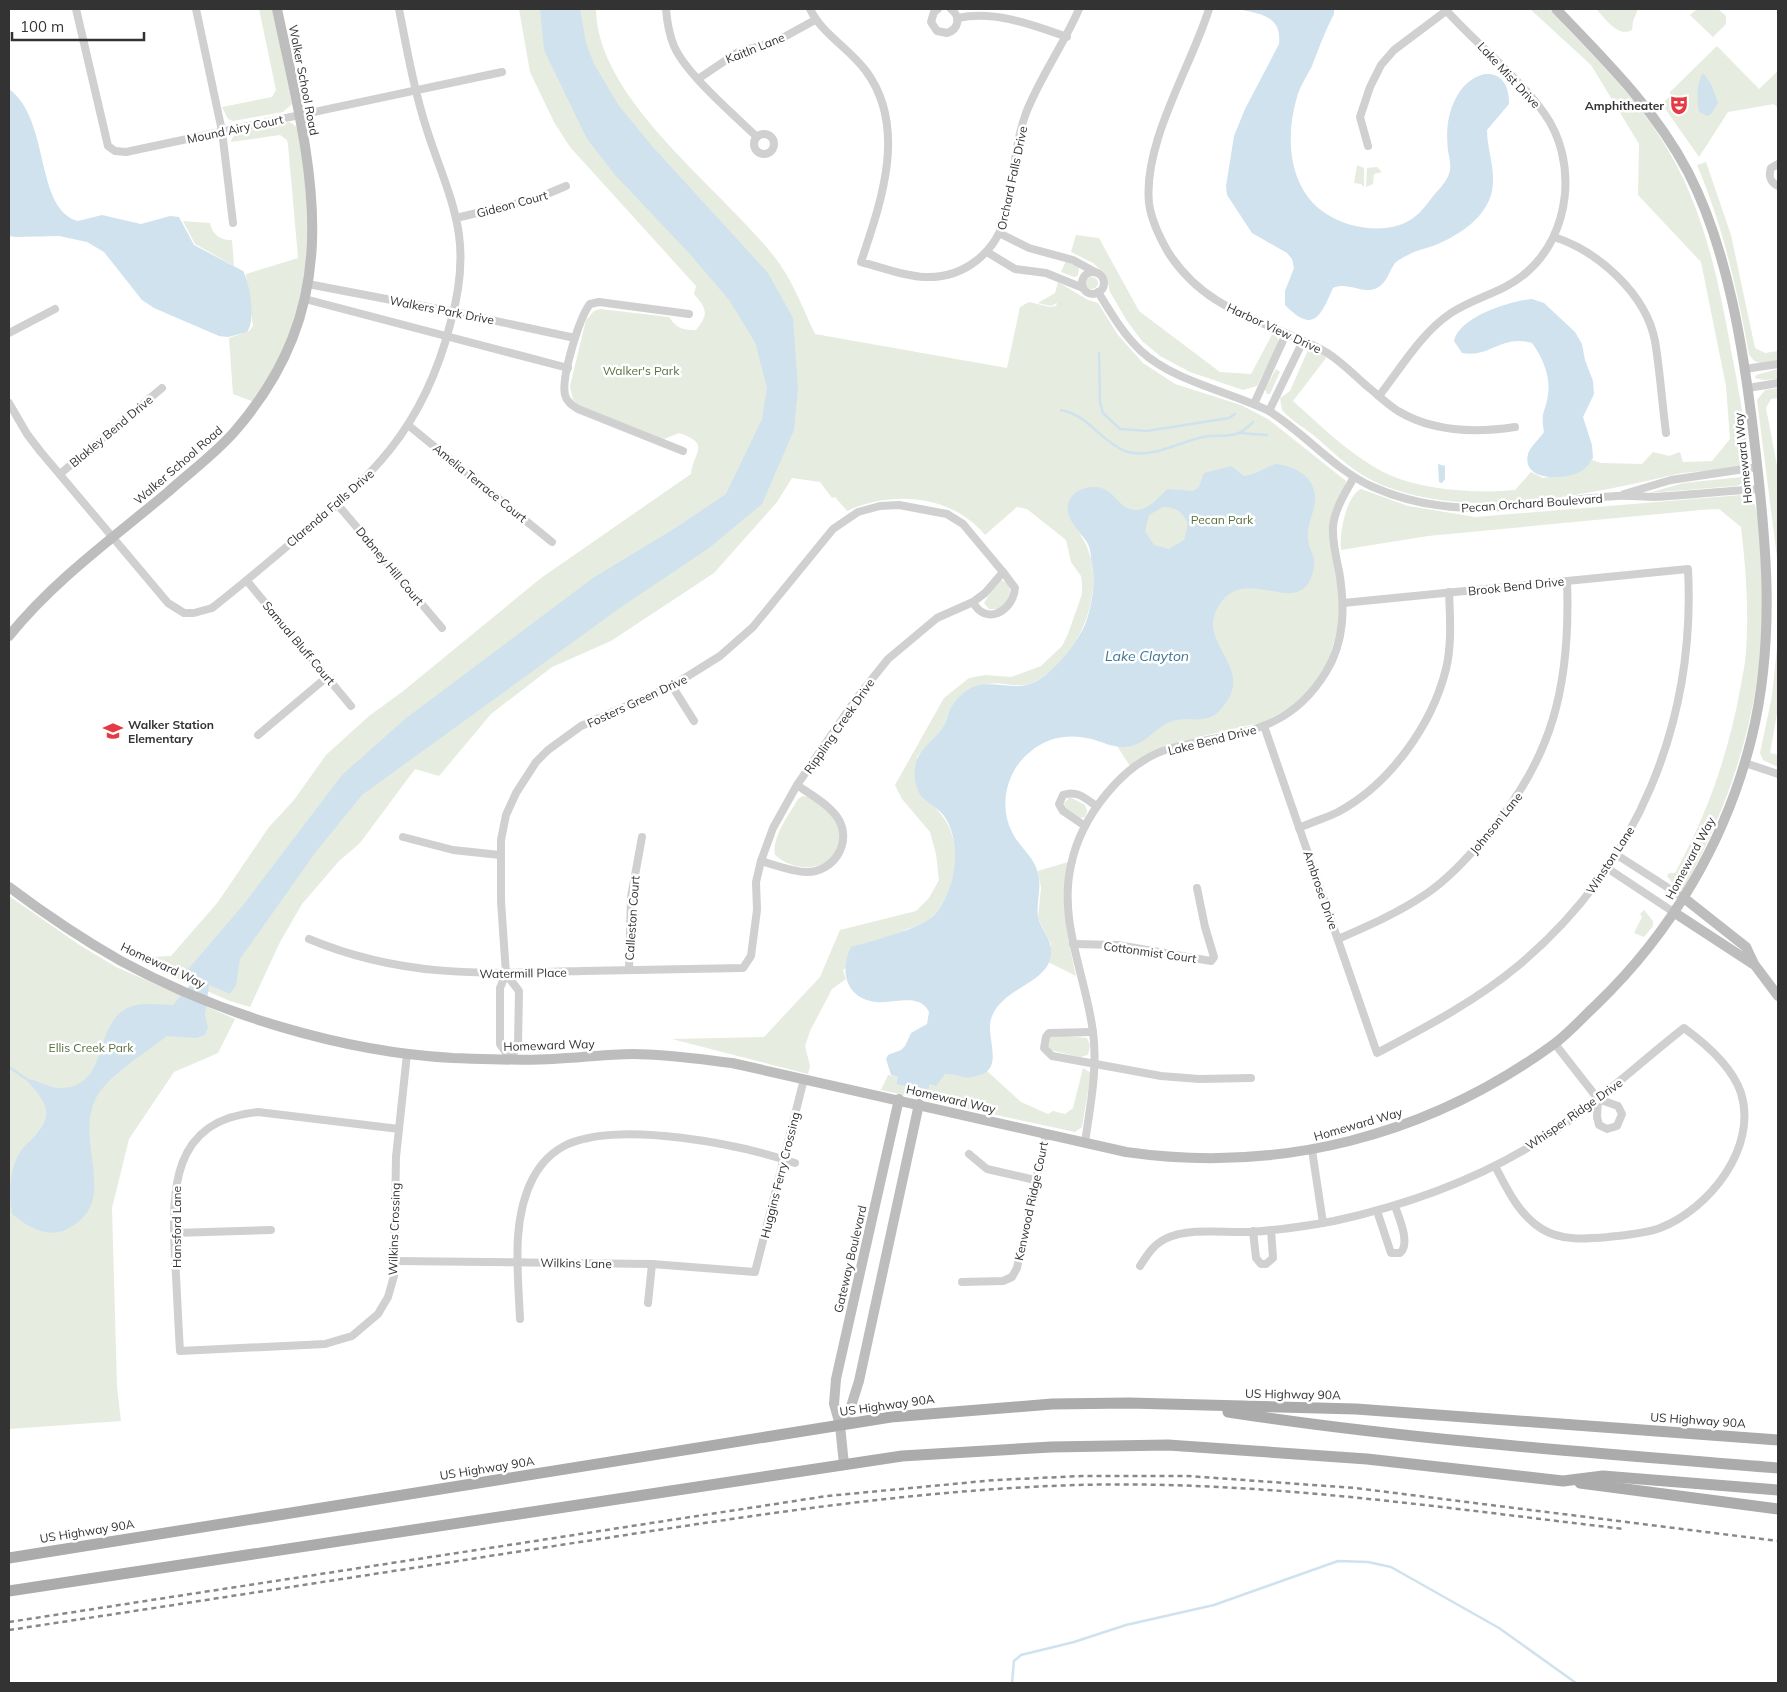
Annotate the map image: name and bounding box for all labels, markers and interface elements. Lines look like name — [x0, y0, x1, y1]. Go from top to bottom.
scale bar — [12, 10, 145, 42]
text: 100 m — [20, 17, 64, 36]
street label: Walker School Road — [286, 23, 322, 137]
street label: Kaitln Lane — [723, 29, 787, 67]
street label: Lake Mist Drive — [1475, 39, 1543, 111]
theatre icon: Amphitheater — [1668, 94, 1690, 116]
place label: Amphitheater — [1585, 98, 1664, 113]
street label: Mound Airy Court — [186, 111, 284, 147]
street label: Orchard Falls Drive — [994, 125, 1030, 231]
street label: Gideon Court — [475, 187, 549, 221]
street label: Walkers Park Drive — [389, 293, 495, 327]
street label: Harbor View Drive — [1224, 300, 1324, 356]
park label: Walker's Park — [603, 363, 680, 378]
street label: Blakley Bend Drive — [66, 392, 156, 470]
street label: Homeward Way — [1731, 411, 1755, 504]
street label: Walker School Road — [131, 422, 225, 508]
street label: Amelia Terrace Court — [430, 440, 530, 526]
street label: Clarenda Falls Drive — [283, 466, 377, 550]
street label: Pecan Orchard Boulevard — [1461, 491, 1603, 515]
park label: Pecan Park — [1191, 512, 1254, 527]
street label: Dabney Hill Court — [353, 524, 427, 608]
street label: Brook Bend Drive — [1467, 573, 1565, 599]
street label: Samual Bluff Court — [260, 598, 338, 688]
water label: Lake Clayton — [1105, 647, 1189, 665]
street label: Fosters Green Drive — [585, 671, 689, 731]
street label: Rippling Creek Drive — [801, 676, 877, 776]
place label: Walker Station Elementary — [128, 717, 214, 746]
school or university icon: Walker Station Elementary — [102, 720, 124, 742]
street label: Lake Bend Drive — [1166, 722, 1258, 758]
street label: Johnson Lane — [1467, 789, 1525, 857]
street label: Homeward Way — [1662, 814, 1718, 902]
street label: Winston Lane — [1583, 823, 1637, 897]
street label: Ambrose Drive — [1301, 849, 1341, 931]
street label: Calleston Court — [622, 875, 642, 961]
street label: Cottonmist Court — [1103, 938, 1197, 966]
street label: Homeward Way — [118, 939, 208, 991]
street label: Watermill Place — [479, 965, 567, 981]
street label: Homeward Way — [503, 1036, 596, 1054]
park label: Ellis Creek Park — [49, 1040, 134, 1055]
street label: Whisper Ridge Drive — [1523, 1075, 1625, 1153]
street label: Homeward Way — [905, 1081, 998, 1117]
street label: Homeward Way — [1312, 1104, 1405, 1144]
street label: Huggins Ferry Crossing — [757, 1110, 803, 1240]
street label: Kenwood Ridge Court — [1011, 1140, 1051, 1262]
street label: Wilkins Crossing — [385, 1182, 403, 1276]
street label: Hansford Lane — [169, 1186, 184, 1268]
street label: Gateway Boulevard — [830, 1204, 870, 1314]
street label: Wilkins Lane — [540, 1255, 612, 1271]
street label: US Highway 90A — [1245, 1386, 1341, 1402]
street label: US Highway 90A — [839, 1391, 936, 1419]
street label: US Highway 90A — [1650, 1409, 1746, 1431]
street label: US Highway 90A — [439, 1453, 536, 1483]
street label: US Highway 90A — [39, 1516, 136, 1546]

